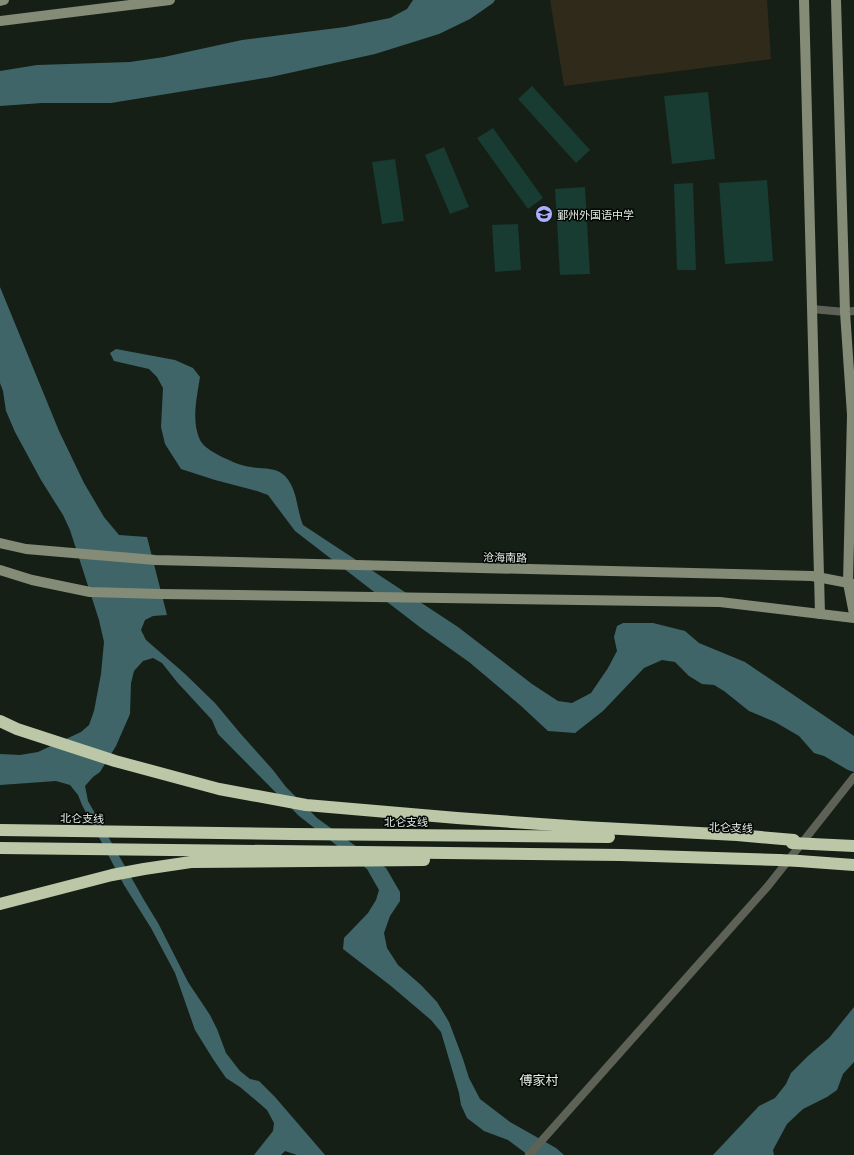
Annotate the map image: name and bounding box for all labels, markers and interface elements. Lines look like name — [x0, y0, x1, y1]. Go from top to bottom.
school or university icon: 鄞州外国语中学 — [534, 204, 554, 224]
place label: 鄞州外国语中学 — [557, 207, 634, 222]
street label: 沧海南路 — [483, 549, 527, 565]
street label: 北仑支线 — [60, 810, 104, 826]
street label: 北仑支线 — [384, 814, 428, 829]
street label: 北仑支线 — [709, 819, 753, 835]
district label: 傅家村 — [519, 1071, 559, 1089]

